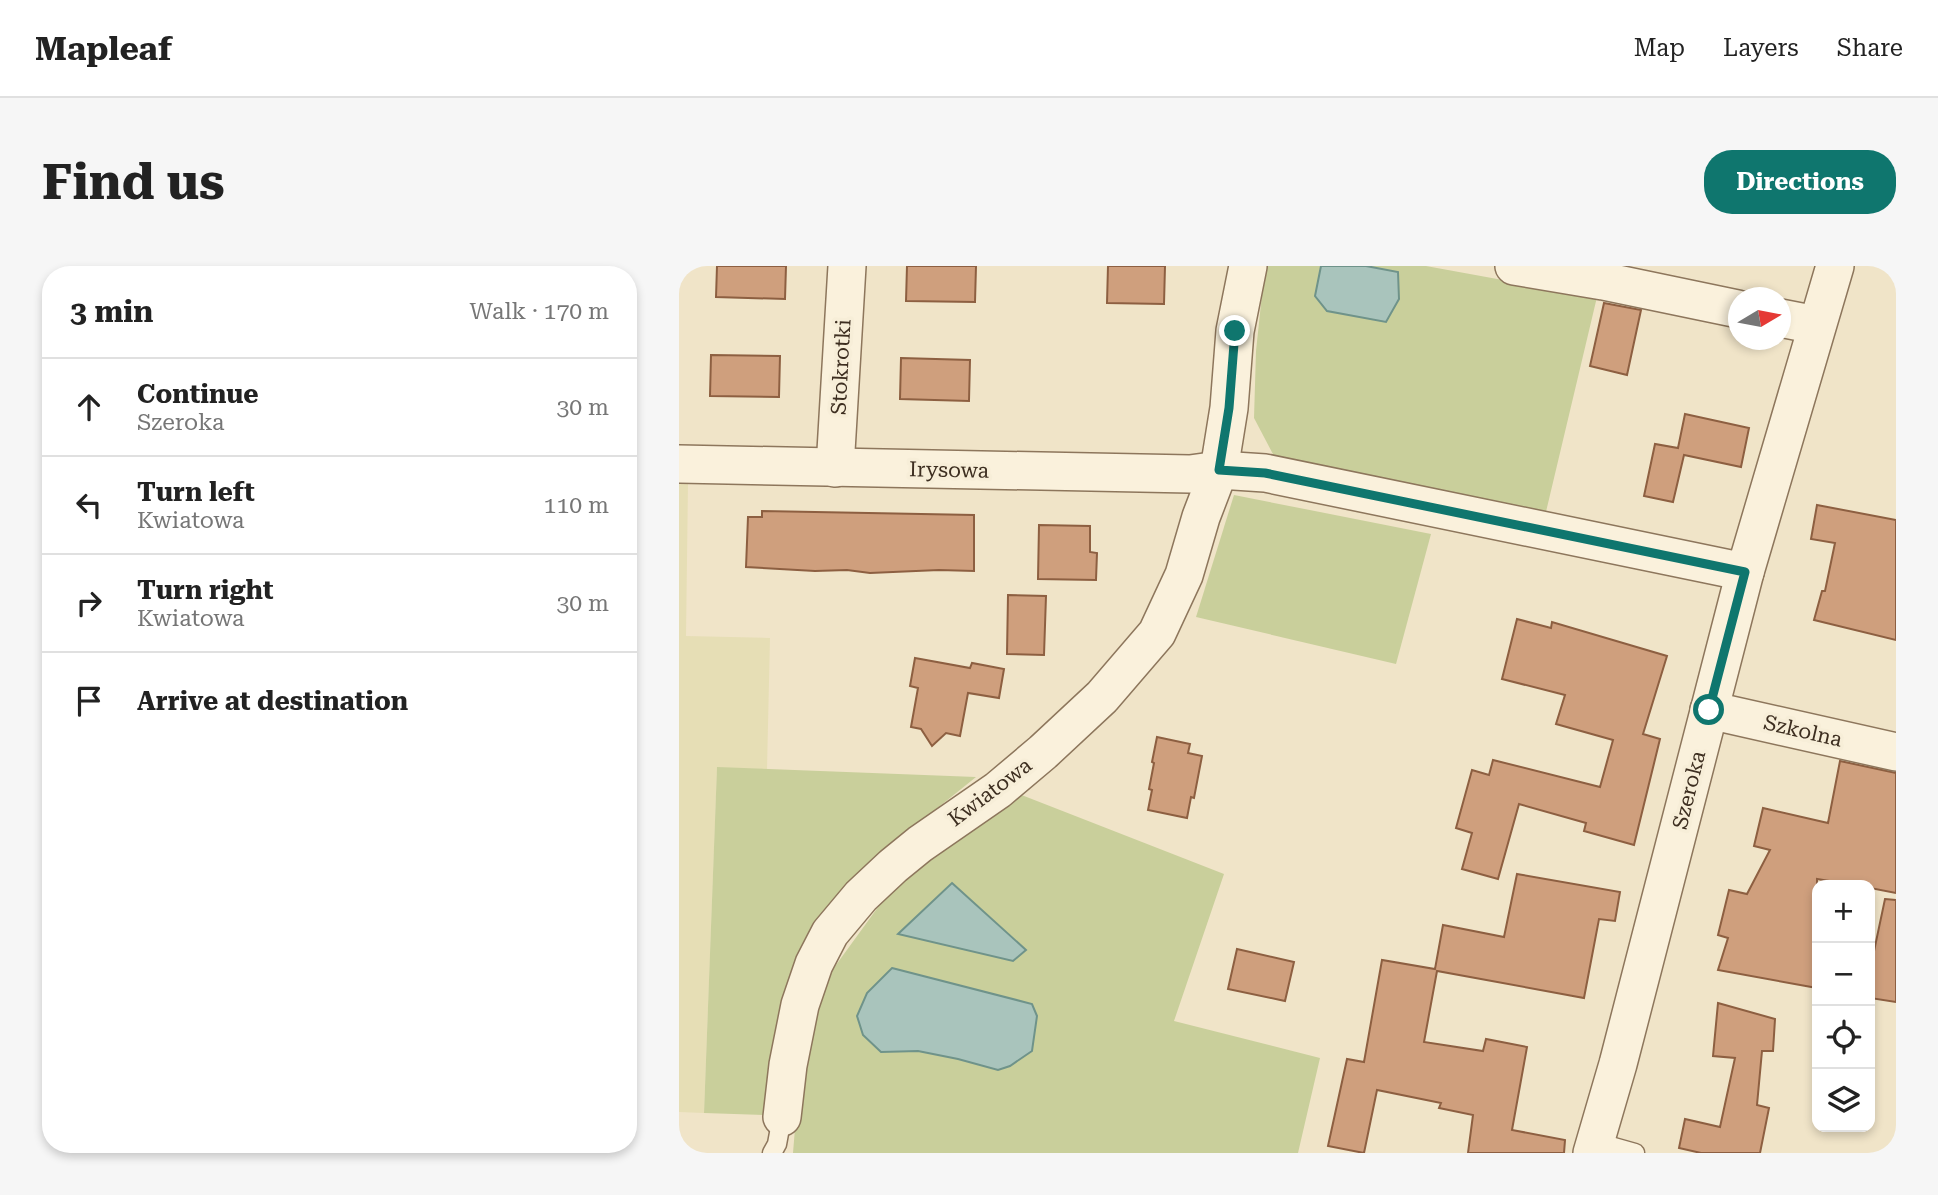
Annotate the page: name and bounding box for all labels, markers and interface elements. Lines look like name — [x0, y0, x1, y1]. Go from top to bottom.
text: Mapleaf — [35, 29, 172, 68]
text: Map — [1634, 34, 1685, 62]
text: Layers — [1723, 34, 1799, 62]
text: Share — [1837, 34, 1903, 62]
button: Directions — [1704, 150, 1896, 214]
text: Find us — [42, 154, 225, 211]
north arrow — [1728, 287, 1791, 350]
text: 3 min — [70, 294, 153, 329]
text: Walk · 170 m — [470, 298, 609, 325]
route end — [1219, 315, 1250, 346]
street label: Stokrotki — [827, 318, 856, 416]
text: Continue — [137, 379, 259, 409]
icon: ahead — [70, 388, 108, 426]
text: 30 m — [556, 394, 609, 421]
text: Szeroka — [137, 409, 224, 436]
street label: Irysowa — [909, 457, 990, 483]
text: Turn left — [137, 477, 255, 507]
icon: left — [70, 486, 108, 524]
text: 110 m — [544, 492, 609, 519]
text: Kwiatowa — [137, 507, 245, 534]
text: Turn right — [137, 575, 273, 605]
icon: right — [70, 584, 108, 622]
text: 30 m — [556, 590, 609, 617]
text: Kwiatowa — [137, 605, 245, 632]
icon: arrive — [70, 682, 108, 720]
text: Arrive at destination — [137, 686, 408, 716]
route start — [1693, 694, 1724, 725]
street label: Szkolna — [1761, 710, 1845, 752]
street label: Szeroka — [1668, 748, 1710, 832]
street label: Kwiatowa — [944, 752, 1037, 831]
map controls — [1812, 880, 1875, 1132]
button: + — [1812, 880, 1875, 943]
button: − — [1812, 943, 1875, 1006]
button: locate — [1812, 1006, 1875, 1069]
button: layers — [1812, 1069, 1875, 1132]

